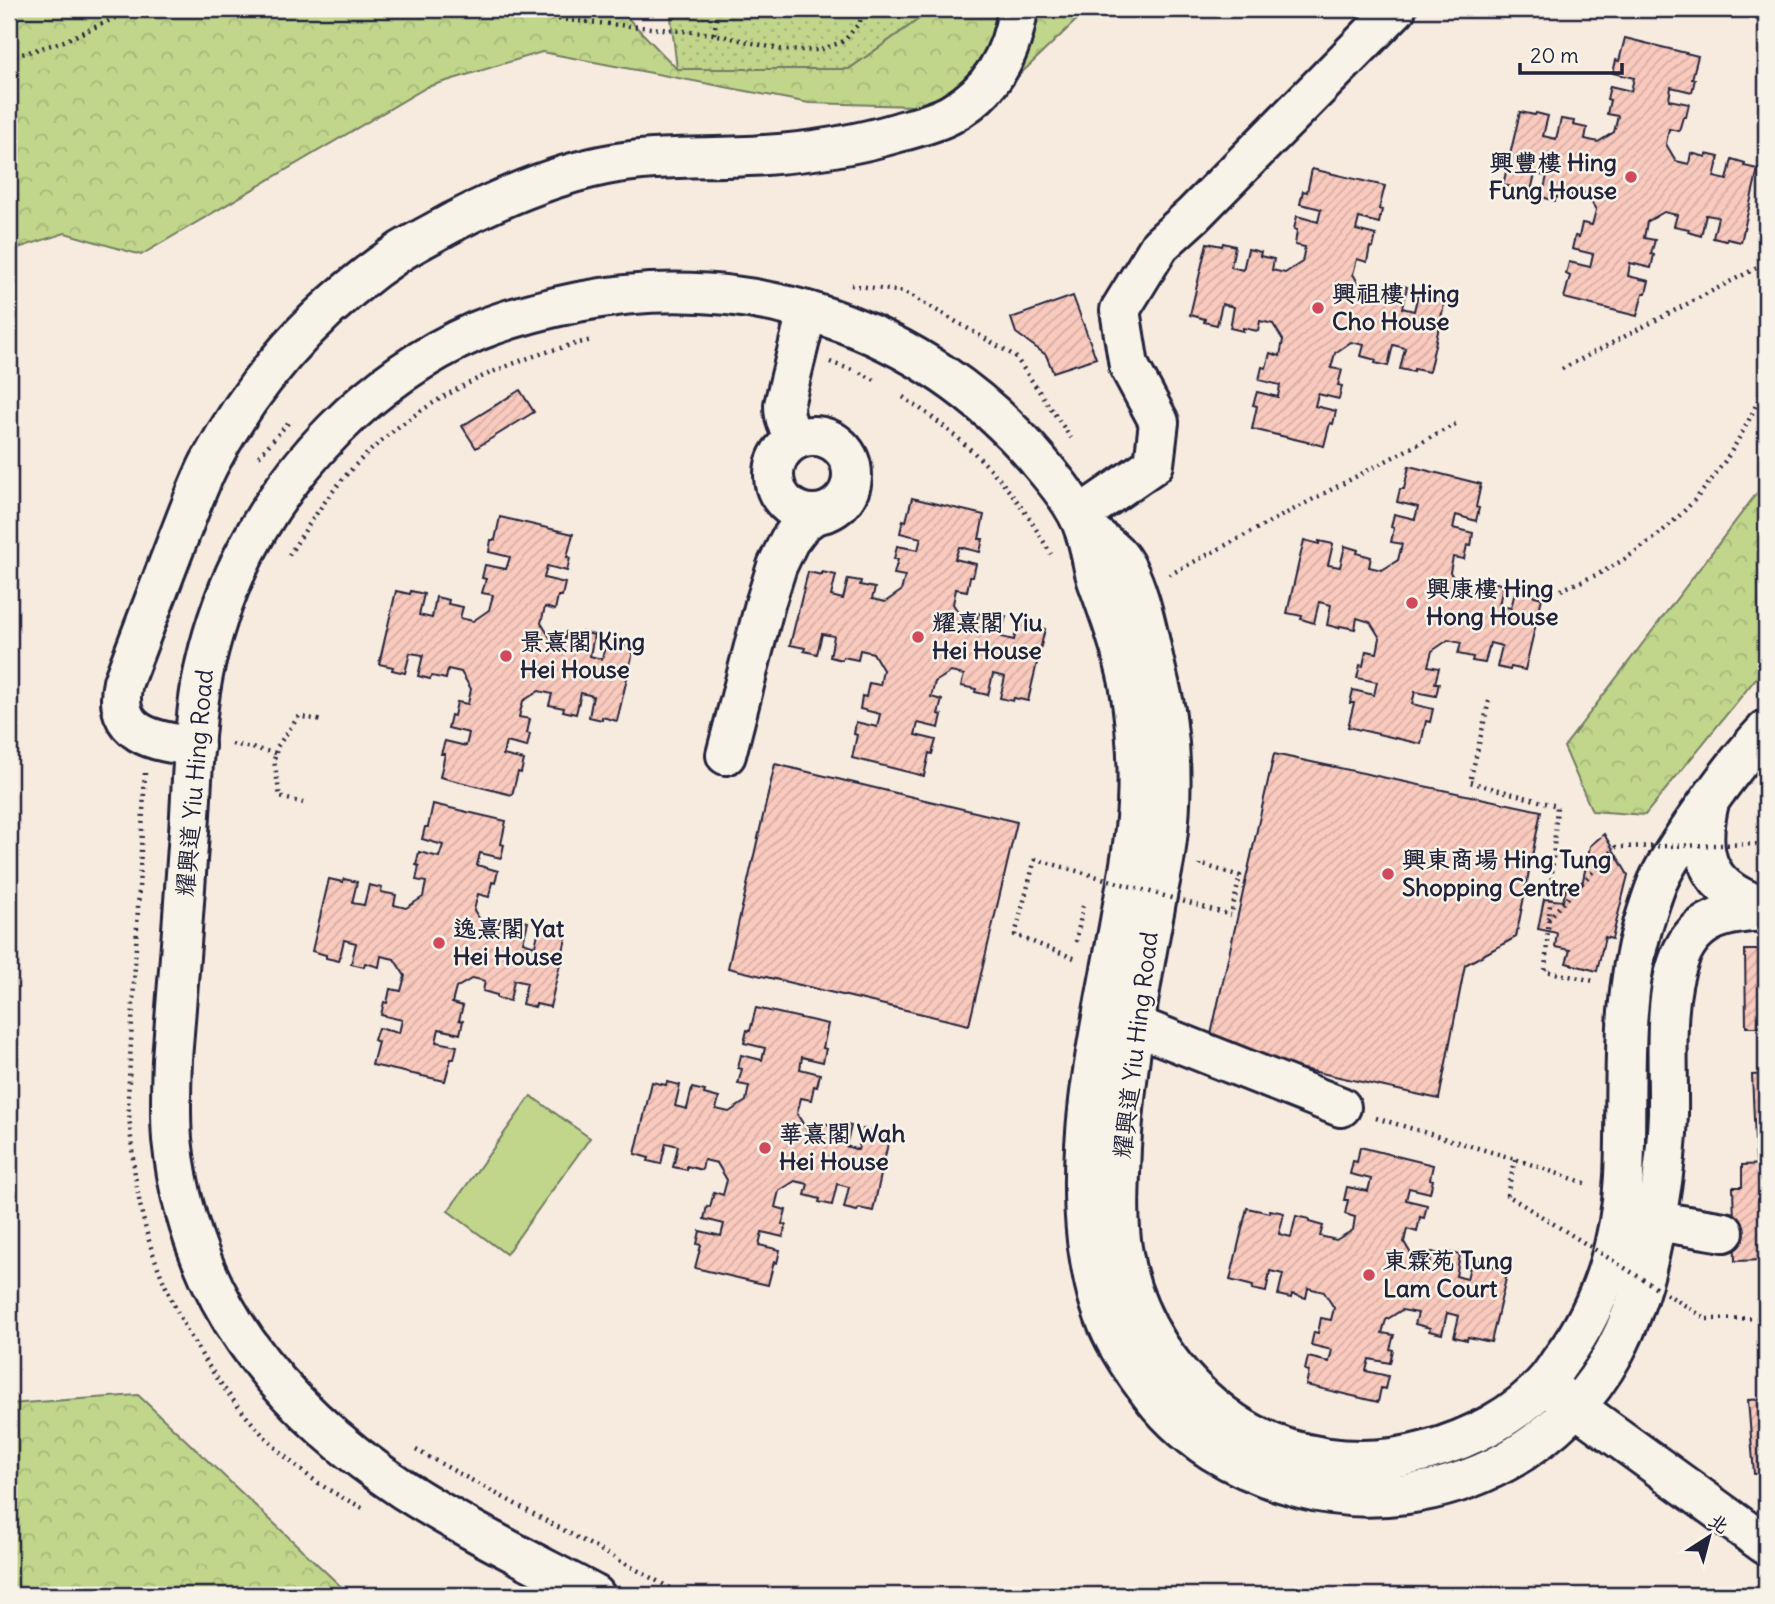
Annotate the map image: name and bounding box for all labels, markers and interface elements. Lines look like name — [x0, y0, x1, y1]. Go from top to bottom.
scale bar — [1520, 32, 1621, 76]
text: 20 m — [1530, 42, 1579, 69]
place label: 興豐樓 Hing Fung House — [1489, 147, 1617, 205]
marker: 興豐樓 Hing Fung House — [1623, 169, 1639, 185]
place label: 興祖樓 Hing Cho House — [1332, 278, 1460, 336]
marker: 興祖樓 Hing Cho House — [1310, 300, 1326, 316]
place label: 興康樓 Hing Hong House — [1426, 573, 1558, 631]
marker: 興康樓 Hing Hong House — [1404, 595, 1420, 611]
place label: 耀熹閣 Yiu Hei House — [932, 607, 1042, 665]
place label: 景熹閣 King Hei House — [520, 626, 645, 684]
marker: 耀熹閣 Yiu Hei House — [910, 629, 926, 645]
marker: 景熹閣 King Hei House — [498, 648, 514, 664]
street label: 耀興道 Yiu Hing Road — [169, 668, 219, 898]
place label: 興東商場 Hing Tung Shopping Centre — [1402, 844, 1612, 902]
marker: 興東商場 Hing Tung Shopping Centre — [1380, 866, 1396, 882]
place label: 逸熹閣 Yat Hei House — [453, 913, 565, 971]
street label: 耀興道 Yiu Hing Road — [1106, 930, 1164, 1160]
marker: 逸熹閣 Yat Hei House — [431, 935, 447, 951]
place label: 華熹閣 Wah Hei House — [779, 1118, 905, 1176]
marker: 華熹閣 Wah Hei House — [757, 1140, 773, 1156]
place label: 東霖苑 Tung Lam Court — [1383, 1245, 1513, 1303]
marker: 東霖苑 Tung Lam Court — [1361, 1267, 1377, 1283]
north arrow — [1674, 1502, 1744, 1572]
text: 北 — [1704, 1508, 1734, 1539]

